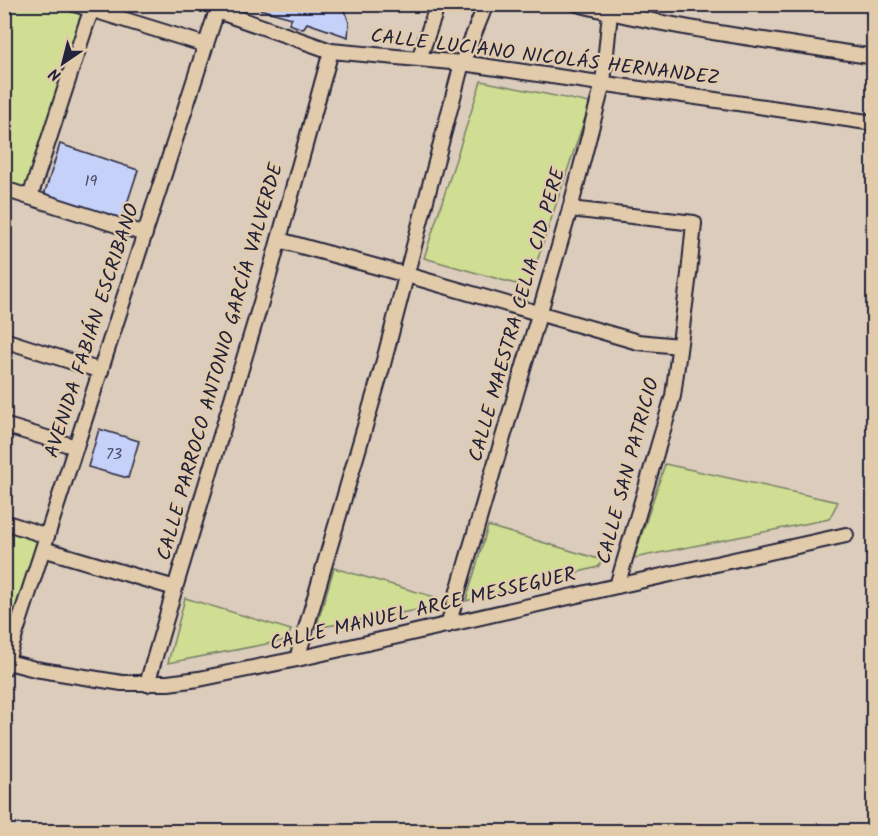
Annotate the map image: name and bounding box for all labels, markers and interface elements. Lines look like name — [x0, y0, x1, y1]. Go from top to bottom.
street label: CALLE LUCIANO NICOLÁS HERNANDEZ — [369, 21, 721, 95]
north arrow — [33, 33, 93, 93]
text: N — [44, 61, 67, 87]
street label: CALLE PARROCO ANTONIO GARCÍA VALVERDE — [149, 158, 294, 564]
street label: CALLE MAESTRA CELIA CID PERE — [461, 163, 576, 466]
house number: 19 — [85, 169, 98, 194]
street label: AVENIDA FABIÁN ESCRIBANO — [37, 200, 149, 462]
street label: CALLE SAN PATRICIO — [589, 374, 669, 568]
house number: 73 — [106, 442, 122, 467]
street label: CALLE MANUEL ARCE MESSEGUER — [267, 559, 580, 661]

